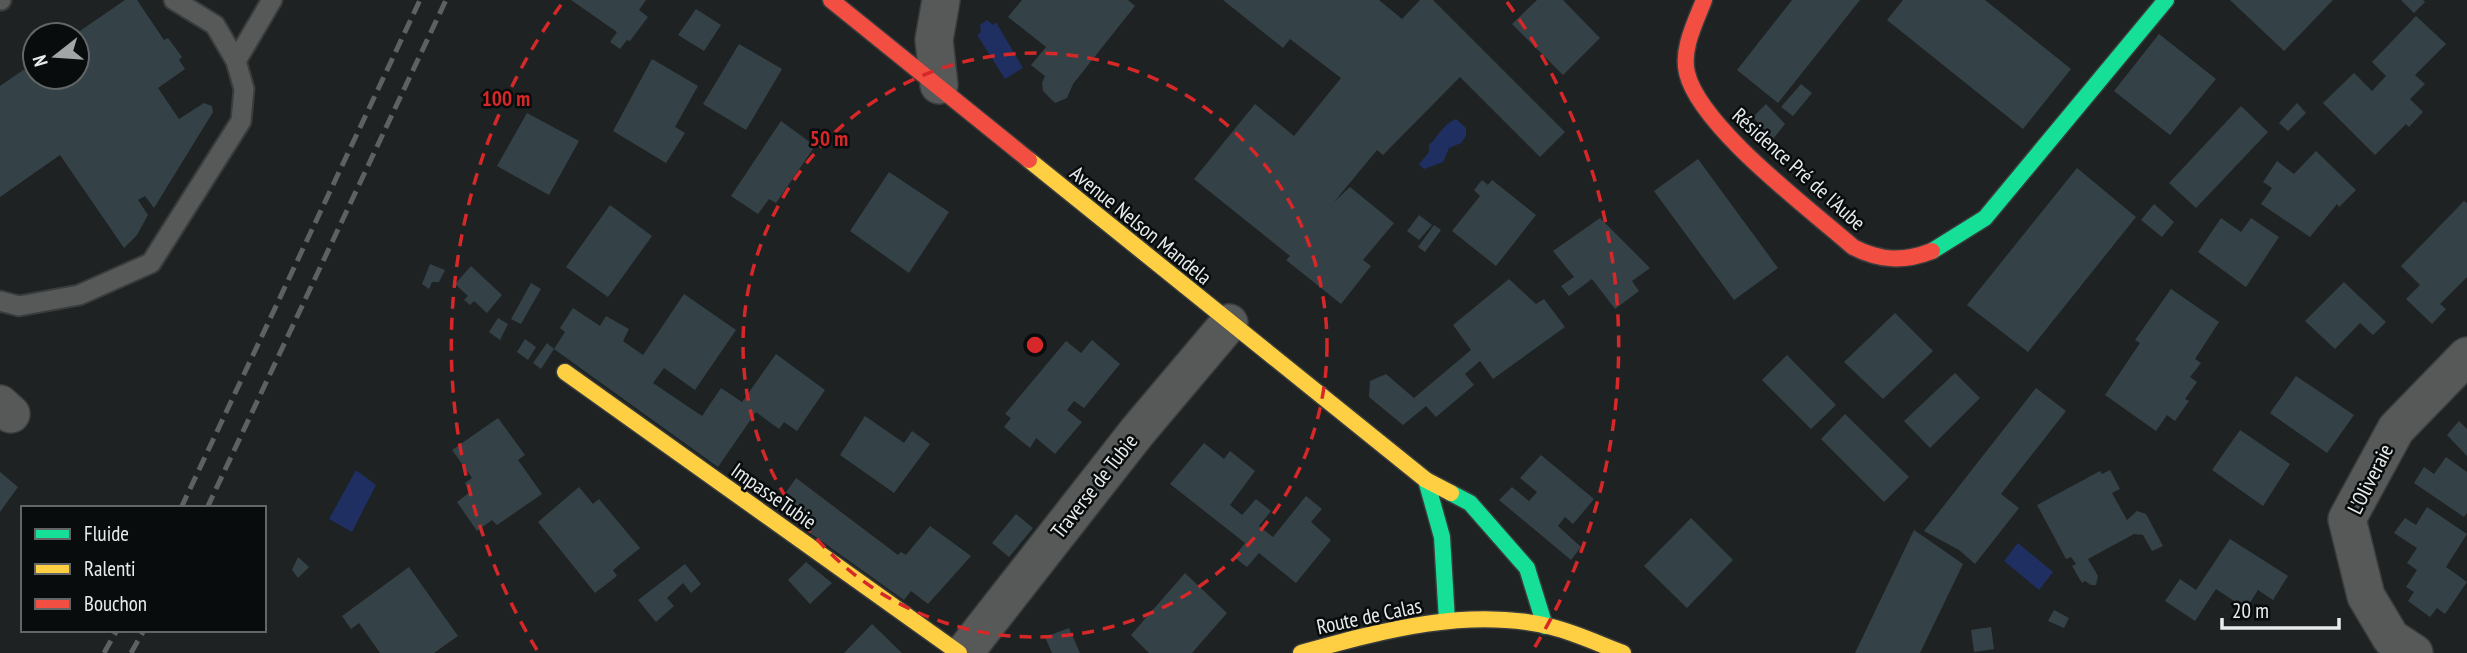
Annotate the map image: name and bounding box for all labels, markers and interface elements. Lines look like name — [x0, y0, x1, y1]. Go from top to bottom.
north arrow — [21, 21, 91, 91]
text: N — [27, 53, 53, 69]
text: 100 m — [482, 85, 530, 112]
street label: Résidence Pré de l'Aube — [1727, 102, 1871, 236]
text: 50 m — [810, 125, 848, 152]
street label: Avenue Nelson Mandela — [1065, 160, 1217, 290]
centre of rings — [1023, 333, 1047, 357]
street label: Traverse de Tubie — [1045, 428, 1143, 544]
street label: L'Oliveraie — [2341, 440, 2399, 518]
street label: ImpasseTubie — [726, 457, 822, 535]
legend — [21, 506, 266, 632]
text: Fluide — [84, 520, 129, 547]
text: Ralenti — [84, 555, 136, 582]
scale bar — [2222, 586, 2339, 630]
text: Bouchon — [84, 590, 147, 617]
street label: Route de Calas — [1314, 592, 1424, 640]
text: 20 m — [2232, 597, 2269, 624]

